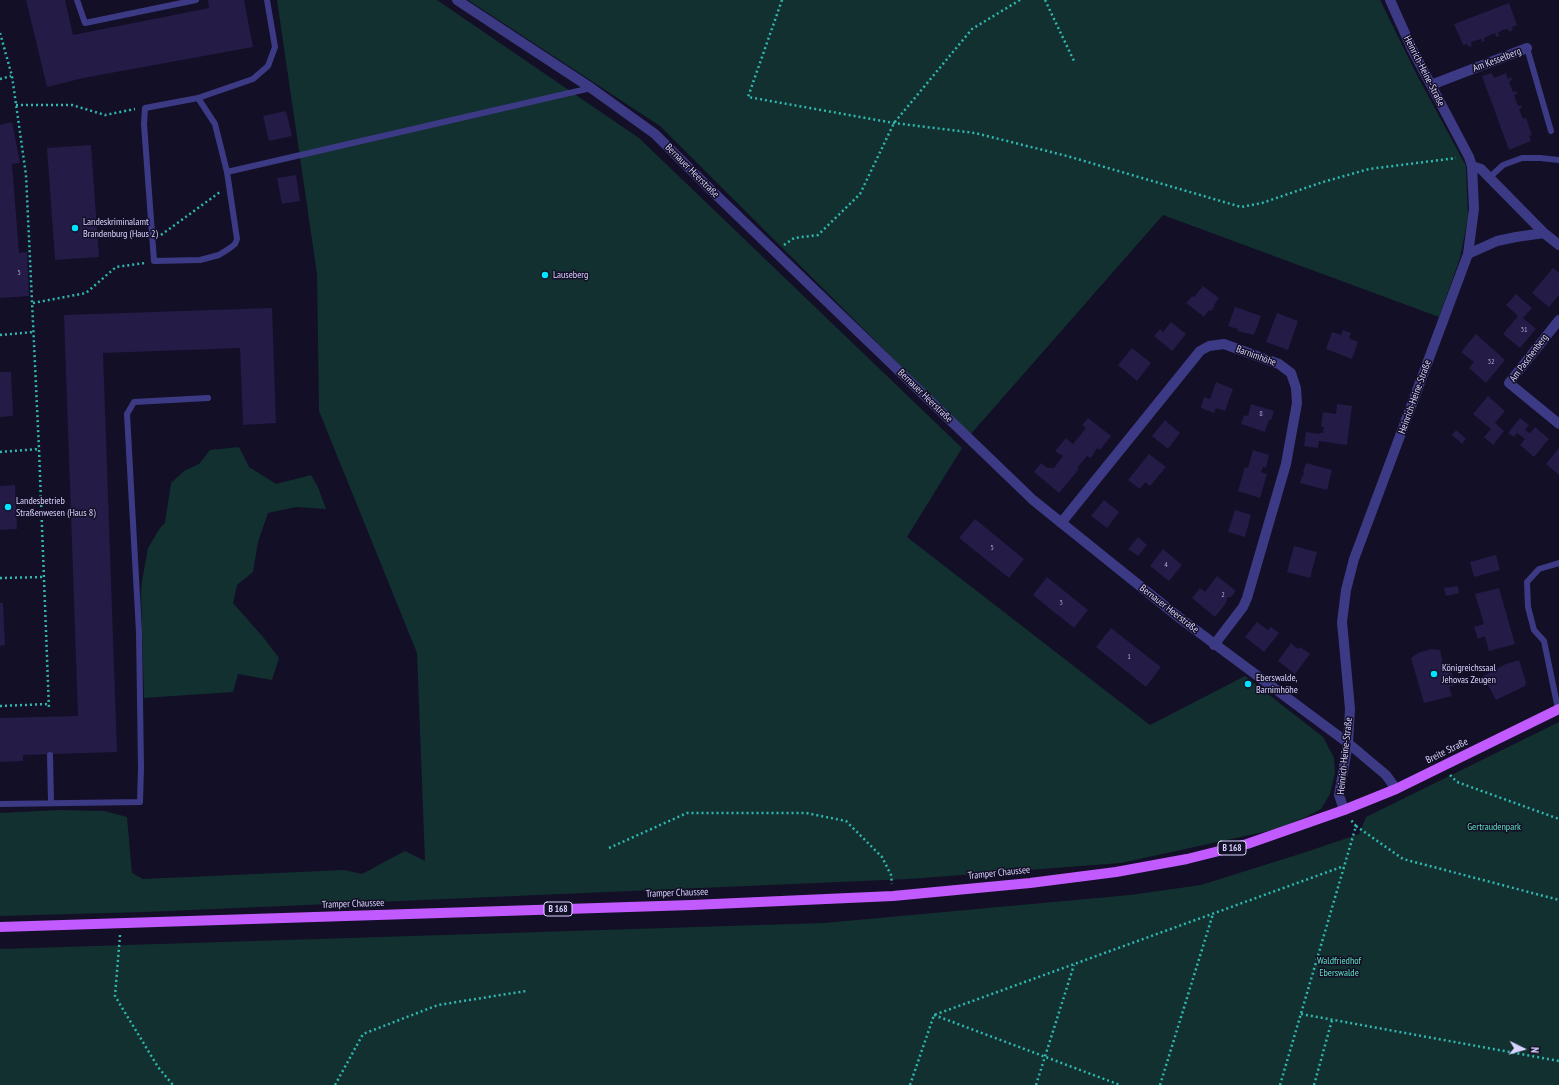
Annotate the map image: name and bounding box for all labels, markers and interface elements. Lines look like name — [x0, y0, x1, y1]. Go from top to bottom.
street label: Heinrich-Heine-Straße — [1401, 34, 1447, 108]
street label: Am Kesselberg — [1471, 45, 1523, 75]
street label: Bernauer Heerstraße — [662, 141, 722, 201]
place label: Landeskriminalamt Brandenburg (Haus 2) — [83, 216, 158, 240]
marker: Landeskriminalamt Brandenburg (Haus 2) — [70, 223, 80, 233]
house number: 5 — [17, 268, 21, 278]
place label: Lauseberg — [553, 269, 588, 281]
marker: Lauseberg — [540, 270, 550, 280]
house number: 31 — [1520, 325, 1528, 335]
street label: Am Paschenberg — [1507, 332, 1551, 384]
street label: Barnimhöhe — [1234, 343, 1278, 369]
house number: 32 — [1487, 357, 1495, 367]
street label: Heinrich-Heine-Straße — [1396, 358, 1434, 436]
street label: Bernauer Heerstraße — [895, 367, 955, 425]
house number: 8 — [1259, 409, 1263, 419]
place label: Landesbetrieb Straßenwesen (Haus 8) — [16, 495, 95, 518]
marker: Landesbetrieb Straßenwesen (Haus 8) — [3, 502, 13, 512]
house number: 5 — [990, 543, 994, 553]
house number: 4 — [1164, 560, 1168, 570]
street label: Bernauer Heerstraße — [1137, 582, 1201, 636]
house number: 2 — [1221, 590, 1225, 600]
house number: 3 — [1059, 598, 1063, 608]
house number: 1 — [1127, 652, 1131, 662]
place label: Königreichssaal Jehovas Zeugen — [1442, 662, 1496, 686]
marker: Königreichssaal Jehovas Zeugen — [1429, 669, 1439, 679]
place label: Eberswalde, Barnimhöhe — [1256, 672, 1298, 696]
marker: Eberswalde, Barnimhöhe — [1243, 679, 1253, 689]
street label: Heinrich-Heine-Straße — [1335, 717, 1355, 795]
street label: Breite Straße — [1424, 736, 1470, 766]
park label: Gertraudenpark — [1467, 821, 1521, 833]
road number: B 168 — [1218, 841, 1246, 855]
street label: Tramper Chaussee — [967, 864, 1031, 882]
street label: Tramper Chaussee — [646, 886, 708, 900]
street label: Tramper Chaussee — [322, 897, 384, 911]
road number: B 168 — [544, 902, 572, 916]
park label: Waldfriedhof Eberswalde — [1317, 955, 1361, 978]
north arrow — [1503, 1029, 1543, 1069]
text: N — [1528, 1046, 1542, 1054]

